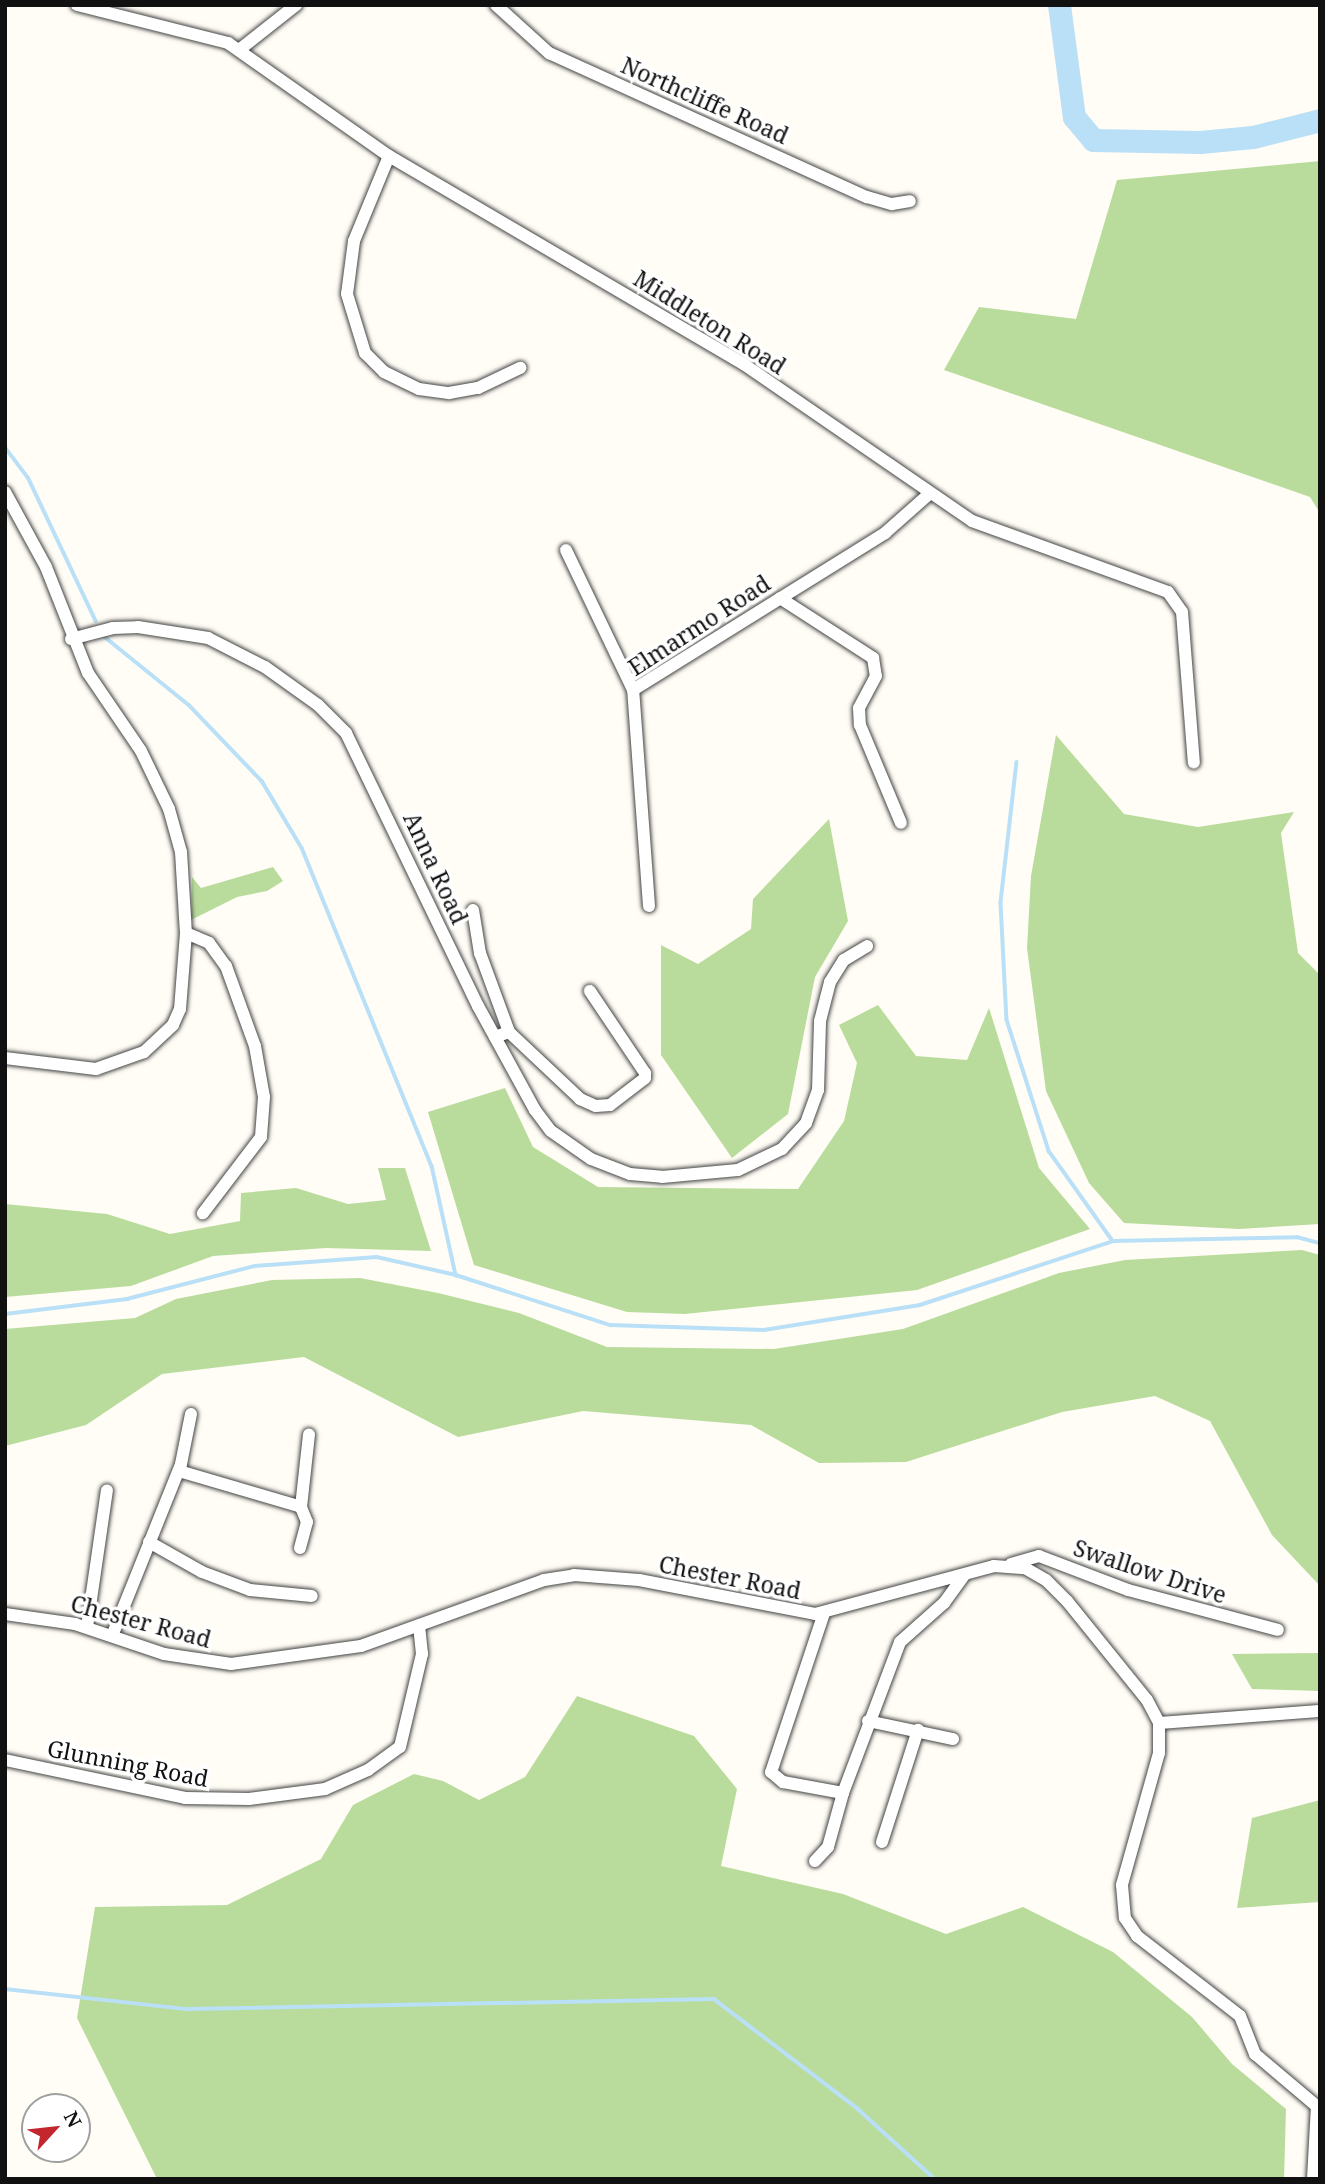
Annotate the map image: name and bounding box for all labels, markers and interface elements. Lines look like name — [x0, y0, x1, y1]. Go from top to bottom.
street label: Northcliffe Road — [617, 51, 793, 149]
street label: Middleton Road — [629, 264, 791, 380]
street label: Elmarmo Road — [623, 569, 775, 681]
street label: Anna Road — [398, 808, 474, 928]
street label: Swallow Drive — [1070, 1533, 1230, 1609]
street label: Chester Road — [657, 1550, 803, 1604]
street label: Chester Road — [68, 1589, 214, 1653]
street label: Glunning Road — [45, 1734, 211, 1792]
north arrow — [21, 2093, 91, 2163]
text: N — [58, 2107, 88, 2132]

